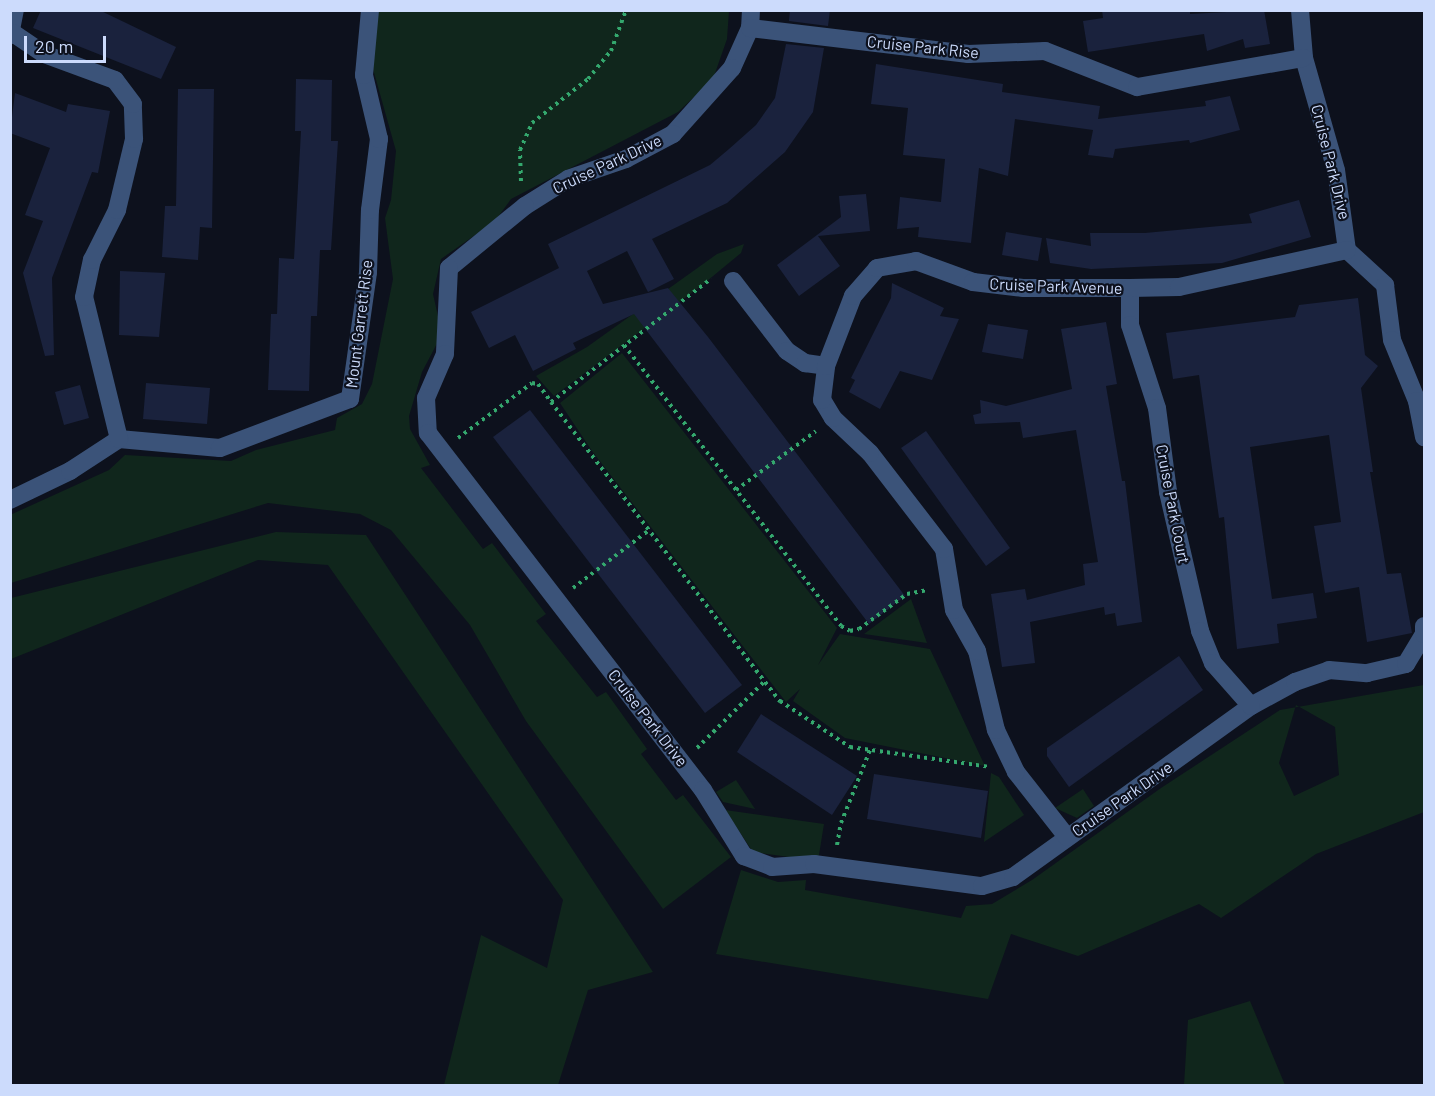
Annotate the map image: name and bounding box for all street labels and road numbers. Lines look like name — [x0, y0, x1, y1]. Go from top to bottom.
street label: Cruise Park Rise — [866, 32, 980, 62]
street label: Cruise Park Drive — [1307, 102, 1355, 222]
street label: Cruise Park Drive — [550, 130, 664, 198]
street label: Mount Garrett Rise — [342, 259, 376, 389]
street label: Cruise Park Avenue — [989, 274, 1123, 298]
street label: Cruise Park Court — [1152, 443, 1194, 565]
street label: Cruise Park Drive — [604, 666, 692, 770]
street label: Cruise Park Drive — [1068, 757, 1176, 841]

